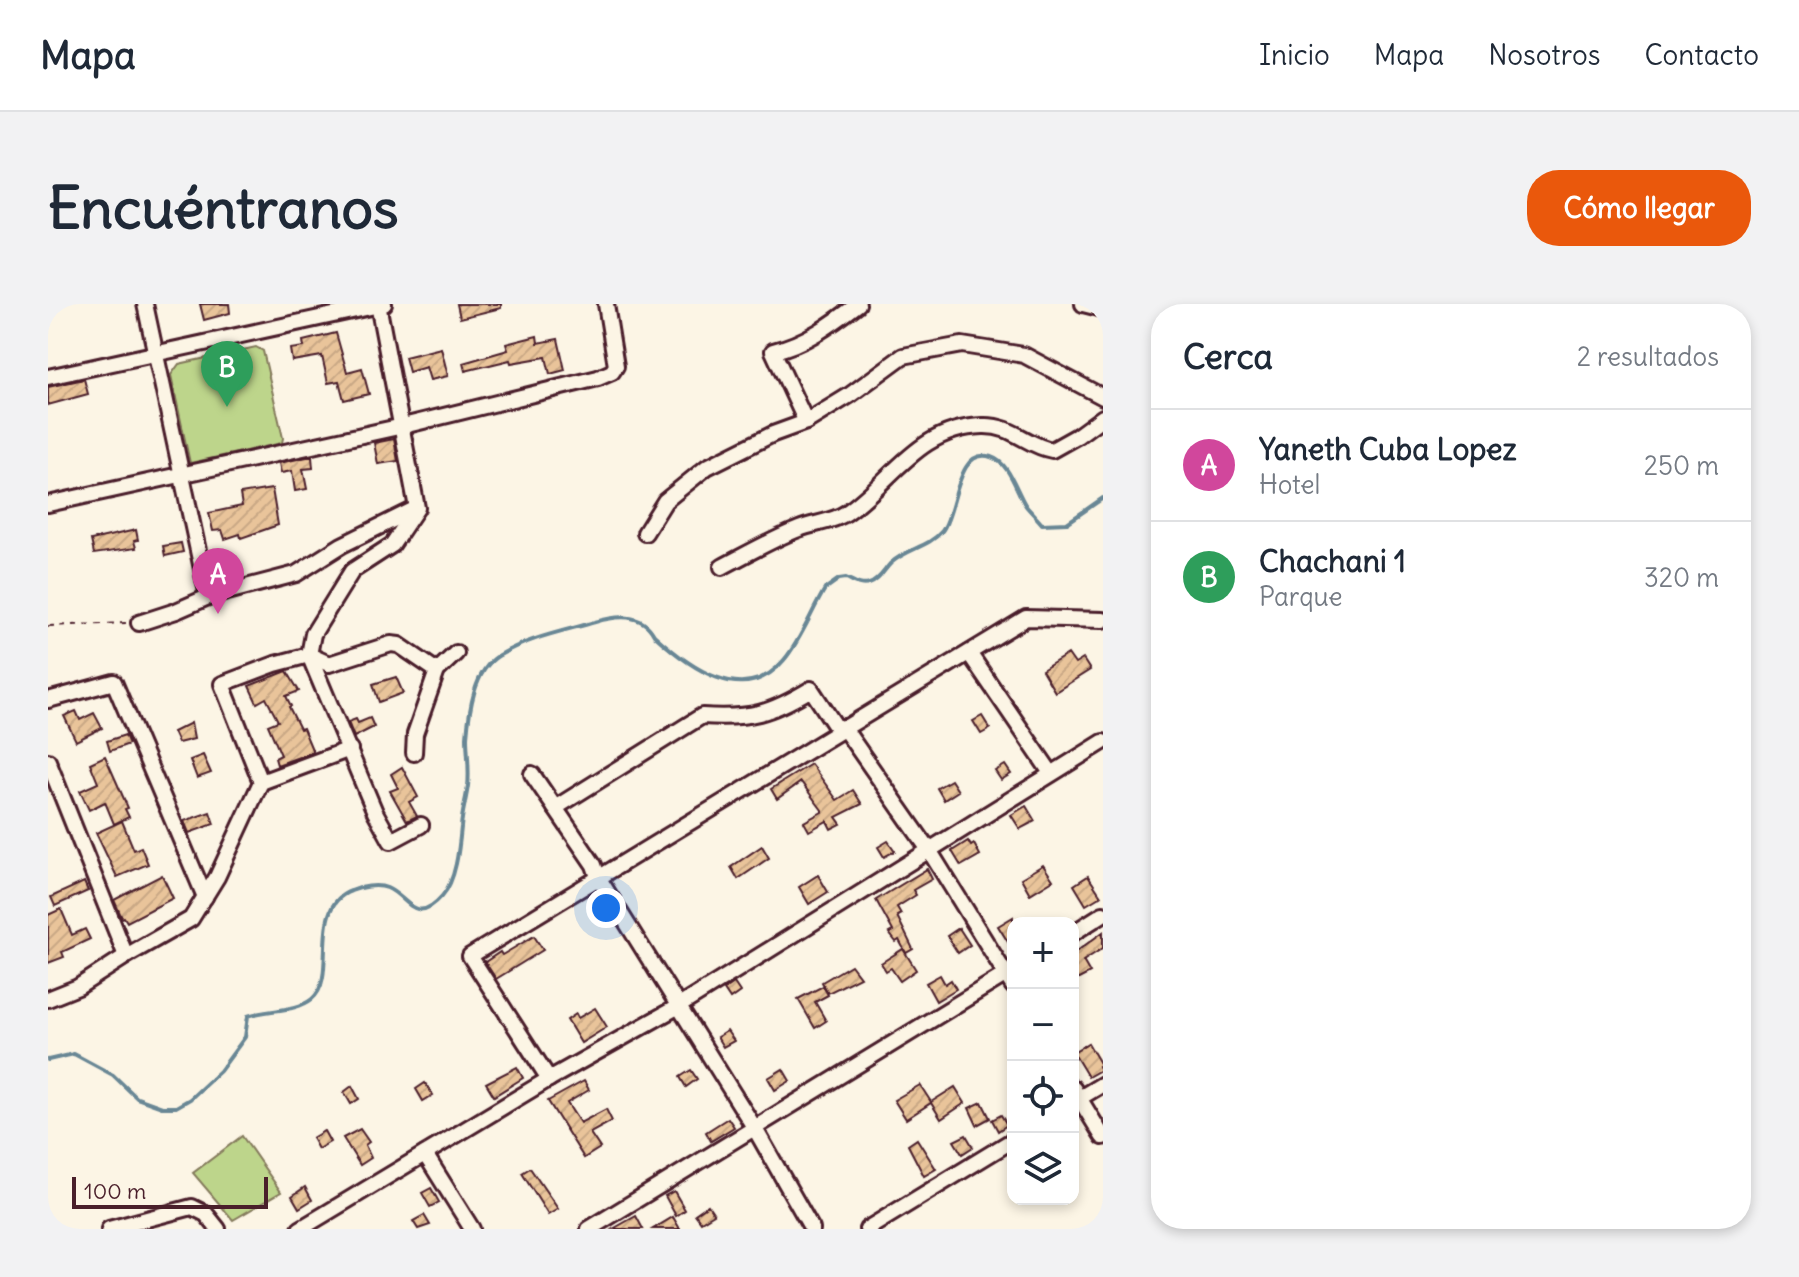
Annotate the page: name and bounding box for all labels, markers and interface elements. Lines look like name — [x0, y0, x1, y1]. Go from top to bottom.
text: Mapa — [40, 32, 136, 79]
text: Inicio — [1259, 37, 1330, 73]
text: Mapa — [1374, 37, 1444, 73]
text: Nosotros — [1488, 37, 1600, 73]
text: Contacto — [1644, 37, 1759, 73]
button: Cómo llegar — [1527, 170, 1751, 246]
text: Encuéntranos — [48, 173, 399, 243]
text: Cerca — [1183, 335, 1273, 378]
text: 2 resultados — [1577, 340, 1719, 373]
pin: B — [201, 341, 253, 407]
text: Yaneth Cuba Lopez — [1259, 430, 1517, 468]
text: A — [1201, 449, 1217, 482]
text: 250 m — [1644, 449, 1719, 482]
text: Hotel — [1259, 468, 1320, 501]
text: Chachani 1 — [1259, 542, 1406, 580]
pin: A — [192, 548, 244, 614]
text: B — [1200, 561, 1218, 594]
text: 320 m — [1644, 561, 1719, 594]
text: Parque — [1259, 580, 1343, 613]
your location — [586, 888, 626, 928]
map controls — [1007, 917, 1079, 1205]
button: + — [1007, 917, 1079, 989]
button: − — [1007, 989, 1079, 1061]
button: locate — [1007, 1061, 1079, 1133]
button: layers — [1007, 1133, 1079, 1205]
scale bar — [72, 1173, 268, 1209]
text: 100 m — [84, 1177, 146, 1205]

